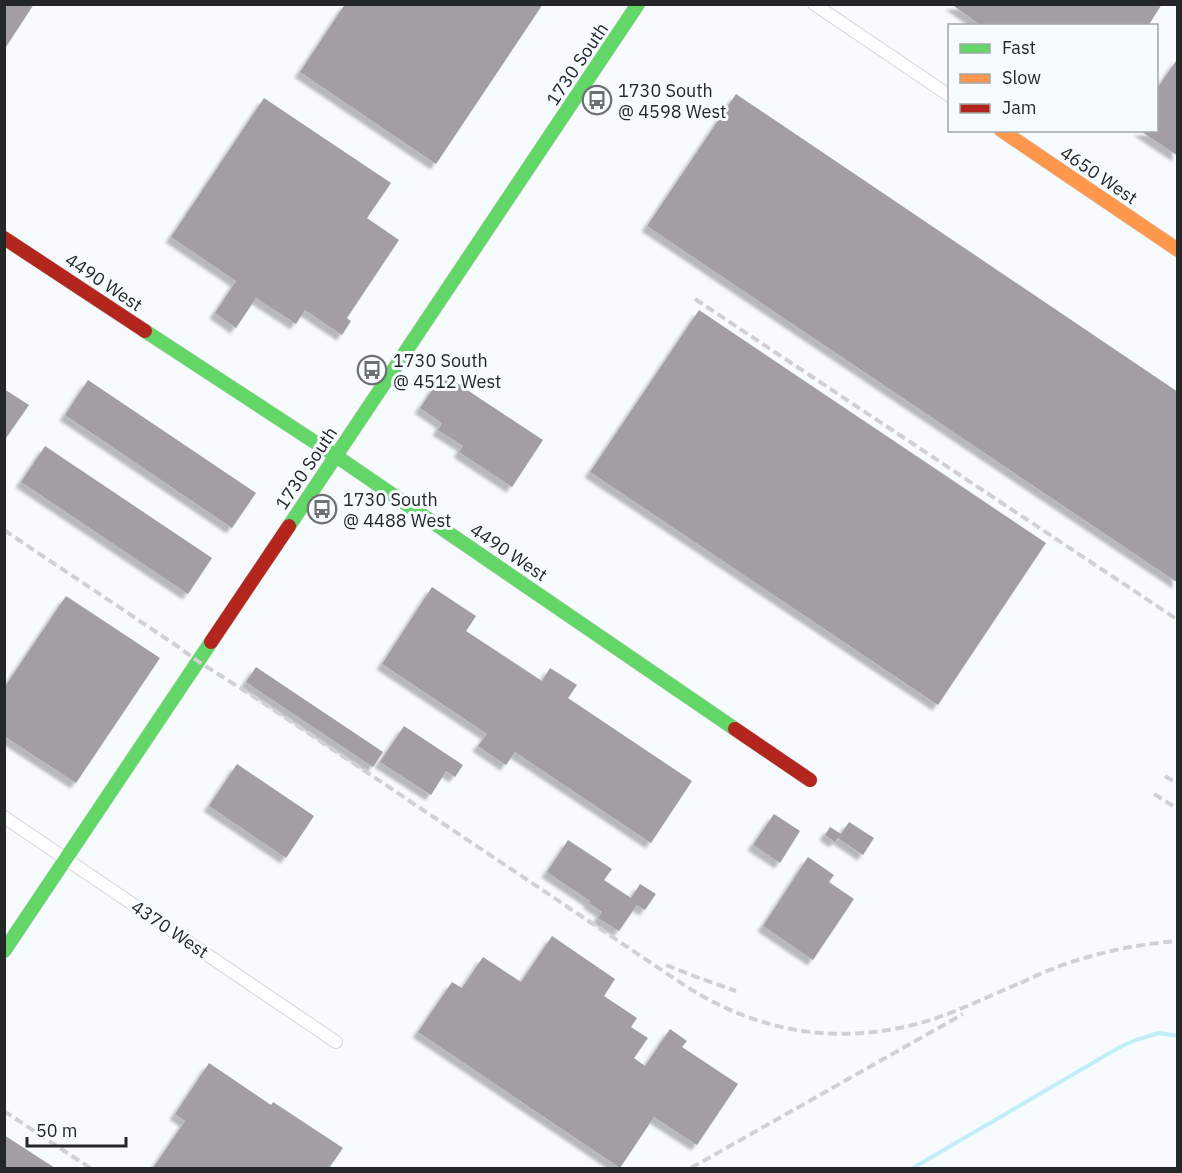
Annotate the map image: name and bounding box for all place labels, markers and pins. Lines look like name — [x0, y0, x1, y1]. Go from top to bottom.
place label: 1730 South @ 4598 West — [618, 79, 726, 123]
bus stop icon: 1730 South @ 4598 West — [581, 84, 613, 116]
place label: 1730 South @ 4512 West — [393, 349, 501, 393]
bus stop icon: 1730 South @ 4512 West — [356, 354, 388, 386]
place label: 1730 South @ 4488 West — [343, 488, 451, 532]
bus stop icon: 1730 South @ 4488 West — [306, 493, 338, 525]

